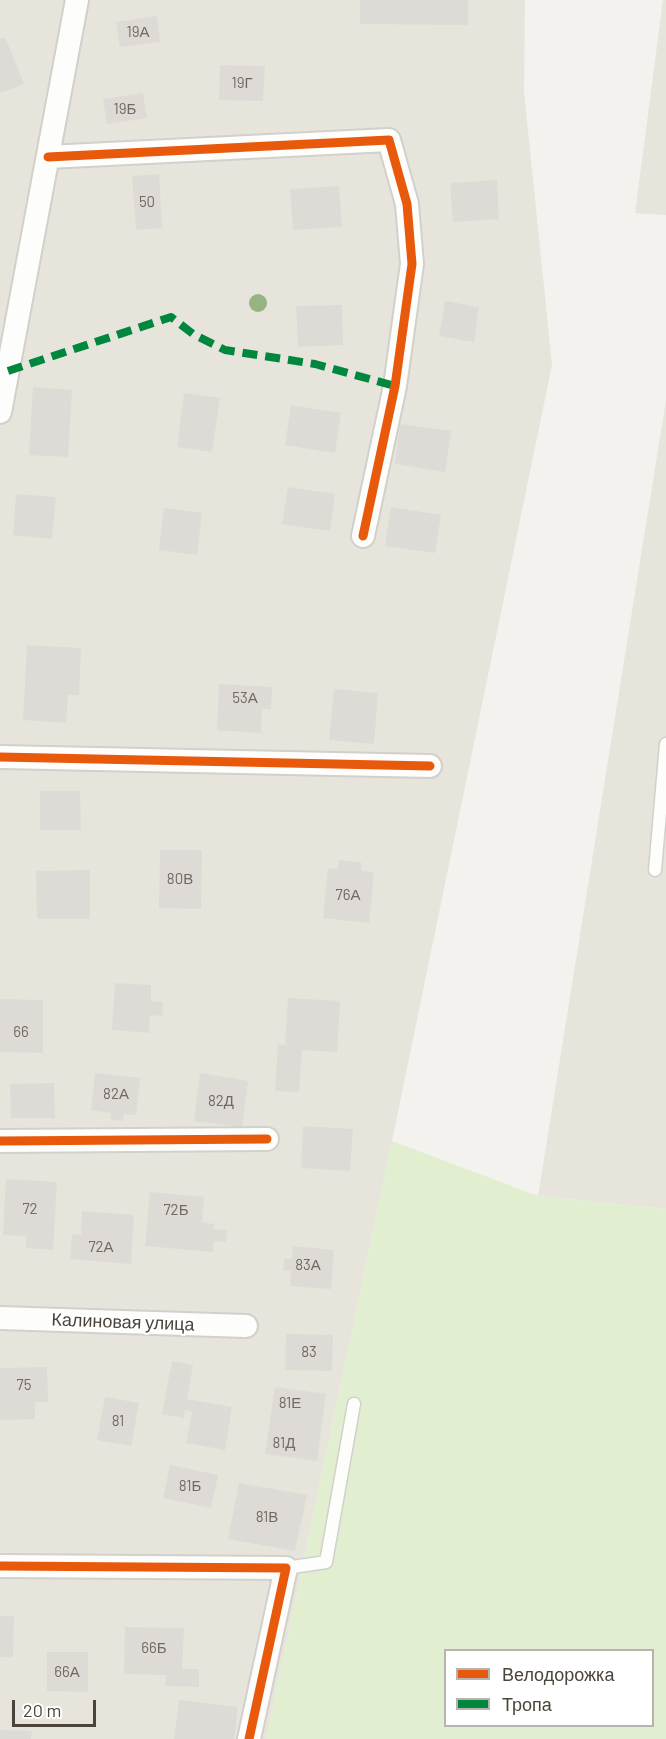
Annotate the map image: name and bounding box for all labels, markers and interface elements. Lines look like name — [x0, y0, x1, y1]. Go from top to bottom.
house number: 19А — [126, 23, 150, 41]
house number: 19Г — [231, 74, 253, 92]
house number: 19Б — [114, 100, 136, 118]
house number: 50 — [139, 193, 155, 211]
house number: 53А — [232, 689, 258, 707]
house number: 80В — [167, 870, 193, 888]
house number: 76А — [336, 886, 360, 904]
house number: 66 — [13, 1023, 29, 1041]
house number: 82А — [103, 1085, 129, 1103]
house number: 82Д — [208, 1092, 234, 1110]
house number: 72 — [22, 1200, 38, 1218]
house number: 72Б — [164, 1201, 188, 1219]
house number: 72А — [88, 1238, 114, 1256]
house number: 83А — [295, 1256, 321, 1274]
street label: Калиновая улица — [51, 1309, 195, 1335]
house number: 83 — [301, 1343, 317, 1361]
house number: 75 — [17, 1376, 31, 1394]
house number: 81Е — [279, 1394, 301, 1412]
house number: 81 — [112, 1412, 124, 1430]
house number: 81Д — [273, 1434, 295, 1452]
house number: 81Б — [179, 1477, 201, 1495]
house number: 81В — [256, 1508, 278, 1526]
house number: 66Б — [141, 1639, 167, 1657]
legend — [444, 1649, 654, 1727]
house number: 66А — [54, 1663, 80, 1681]
text: Велодорожка — [502, 1663, 614, 1685]
scale bar — [15, 1688, 99, 1726]
text: Тропа — [502, 1693, 552, 1715]
text: 20 m — [23, 1699, 61, 1721]

